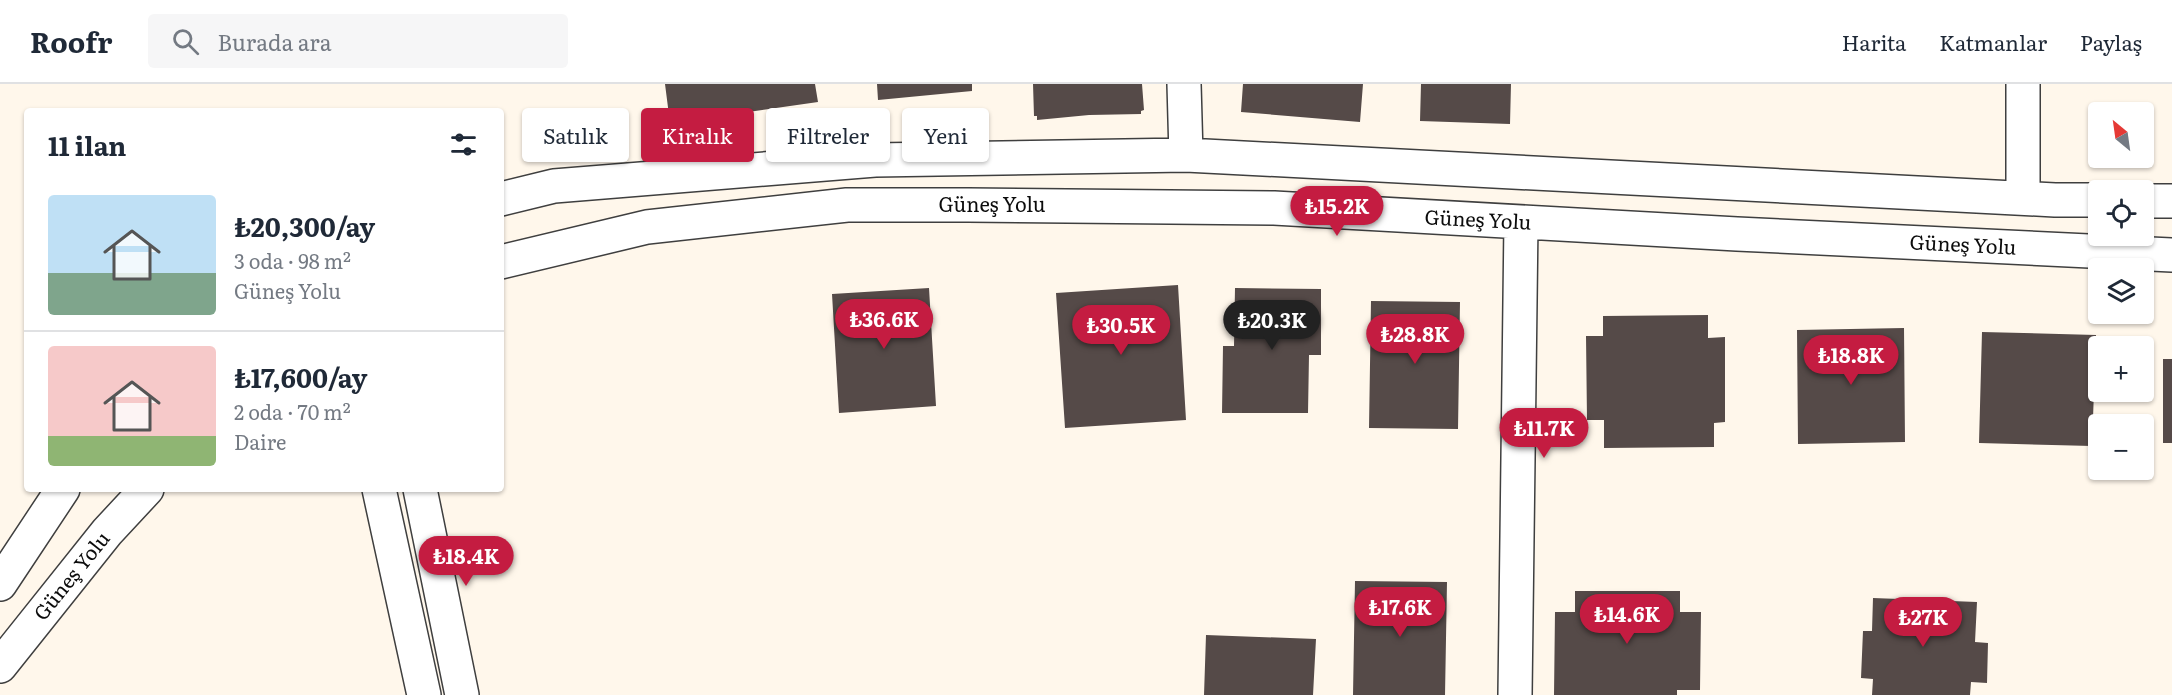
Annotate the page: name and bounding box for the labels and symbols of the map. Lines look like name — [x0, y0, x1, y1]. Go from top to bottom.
north arrow — [2088, 102, 2154, 168]
pin: ₺15.2K — [1288, 186, 1386, 237]
street label: Güneş Yolu — [939, 188, 1046, 218]
street label: Güneş Yolu — [1424, 200, 1533, 236]
street label: Güneş Yolu — [1909, 225, 2018, 261]
pin: ₺36.6K — [835, 299, 933, 350]
pin: ₺20.3K — [1223, 300, 1321, 351]
pin: ₺30.5K — [1072, 305, 1170, 356]
pin: ₺28.8K — [1366, 314, 1464, 365]
pin: ₺18.8K — [1802, 335, 1900, 386]
pin: ₺11.7K — [1495, 408, 1593, 459]
street label: Güneş Yolu — [25, 524, 116, 626]
pin: ₺18.4K — [417, 536, 515, 587]
pin: ₺17.6K — [1351, 587, 1449, 638]
pin: ₺14.6K — [1578, 594, 1676, 645]
pin: ₺27K — [1887, 597, 1959, 648]

